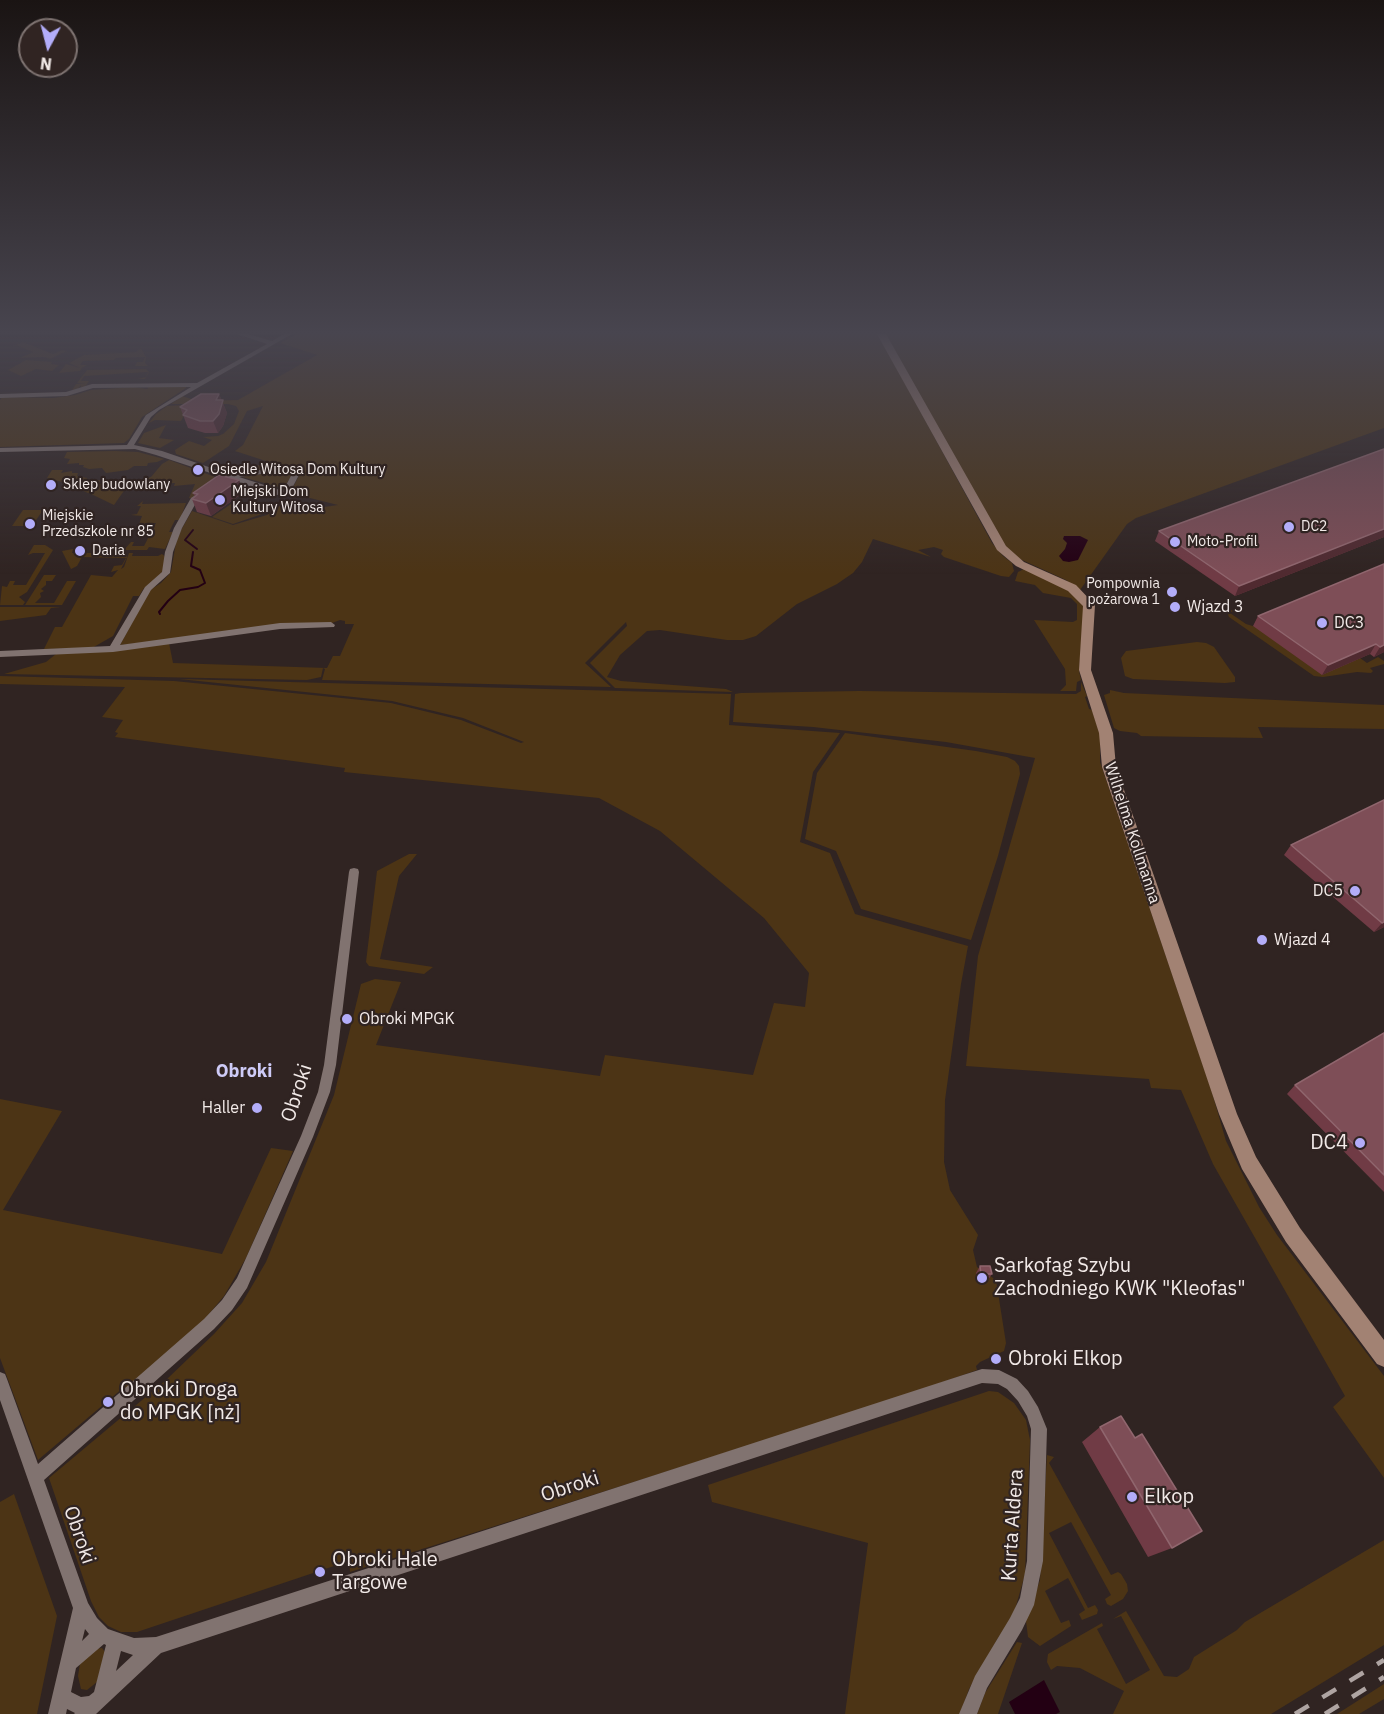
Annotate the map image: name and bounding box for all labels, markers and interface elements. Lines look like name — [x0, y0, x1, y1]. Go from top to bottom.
north arrow — [18, 18, 78, 78]
text: N — [39, 53, 53, 75]
place label: Osiedle Witosa Dom Kultury — [210, 462, 385, 478]
marker: Osiedle Witosa Dom Kultury — [191, 463, 205, 477]
place label: Sklep budowlany — [63, 477, 170, 493]
marker: Sklep budowlany — [44, 478, 58, 492]
place label: Miejski Dom Kultury Witosa — [232, 484, 324, 516]
marker: Miejski Dom Kultury Witosa — [213, 493, 227, 507]
place label: Miejskie Przedszkole nr 85 — [42, 508, 154, 540]
marker: Miejskie Przedszkole nr 85 — [23, 517, 37, 531]
place label: DC2 — [1301, 519, 1327, 535]
marker: DC2 — [1282, 520, 1296, 534]
place label: Moto-Profil — [1187, 534, 1258, 550]
marker: Moto-Profil — [1168, 535, 1182, 549]
place label: Daria — [92, 543, 125, 559]
marker: Daria — [73, 544, 87, 558]
place label: Pompownia pożarowa 1 — [1086, 576, 1160, 608]
marker: Pompownia pożarowa 1 — [1165, 585, 1179, 599]
place label: Wjazd 3 — [1187, 597, 1244, 617]
marker: Wjazd 3 — [1168, 600, 1182, 614]
place label: DC3 — [1334, 613, 1364, 633]
marker: DC3 — [1315, 616, 1329, 630]
street label: Wilhelma Kollmanna — [1100, 760, 1164, 906]
place label: DC5 — [1313, 881, 1343, 901]
marker: DC5 — [1348, 884, 1362, 898]
place label: Wjazd 4 — [1274, 930, 1331, 950]
marker: Wjazd 4 — [1255, 933, 1269, 947]
place label: Obroki MPGK — [359, 1009, 455, 1029]
marker: Obroki MPGK — [340, 1012, 354, 1026]
district label: Obroki — [216, 1061, 272, 1083]
street label: Obroki — [276, 1061, 318, 1125]
place label: Haller — [202, 1098, 245, 1118]
marker: Haller — [250, 1101, 264, 1115]
place label: DC4 — [1310, 1131, 1348, 1155]
marker: DC4 — [1353, 1136, 1367, 1150]
place label: Sarkofag Szybu Zachodniego KWK "Kleofas" — [994, 1254, 1246, 1301]
marker: Sarkofag Szybu Zachodniego KWK "Kleofas" — [975, 1271, 989, 1285]
place label: Obroki Elkop — [1008, 1347, 1123, 1371]
marker: Obroki Elkop — [989, 1352, 1003, 1366]
place label: Obroki Droga do MPGK [nż] — [120, 1378, 240, 1425]
marker: Obroki Droga do MPGK [nż] — [101, 1395, 115, 1409]
street label: Obroki — [538, 1466, 602, 1508]
street label: Kurta Aldera — [997, 1468, 1029, 1582]
place label: Elkop — [1144, 1485, 1194, 1509]
marker: Elkop — [1125, 1490, 1139, 1504]
street label: Obroki — [58, 1503, 100, 1567]
place label: Obroki Hale Targowe — [332, 1548, 438, 1595]
marker: Obroki Hale Targowe — [313, 1565, 327, 1579]

